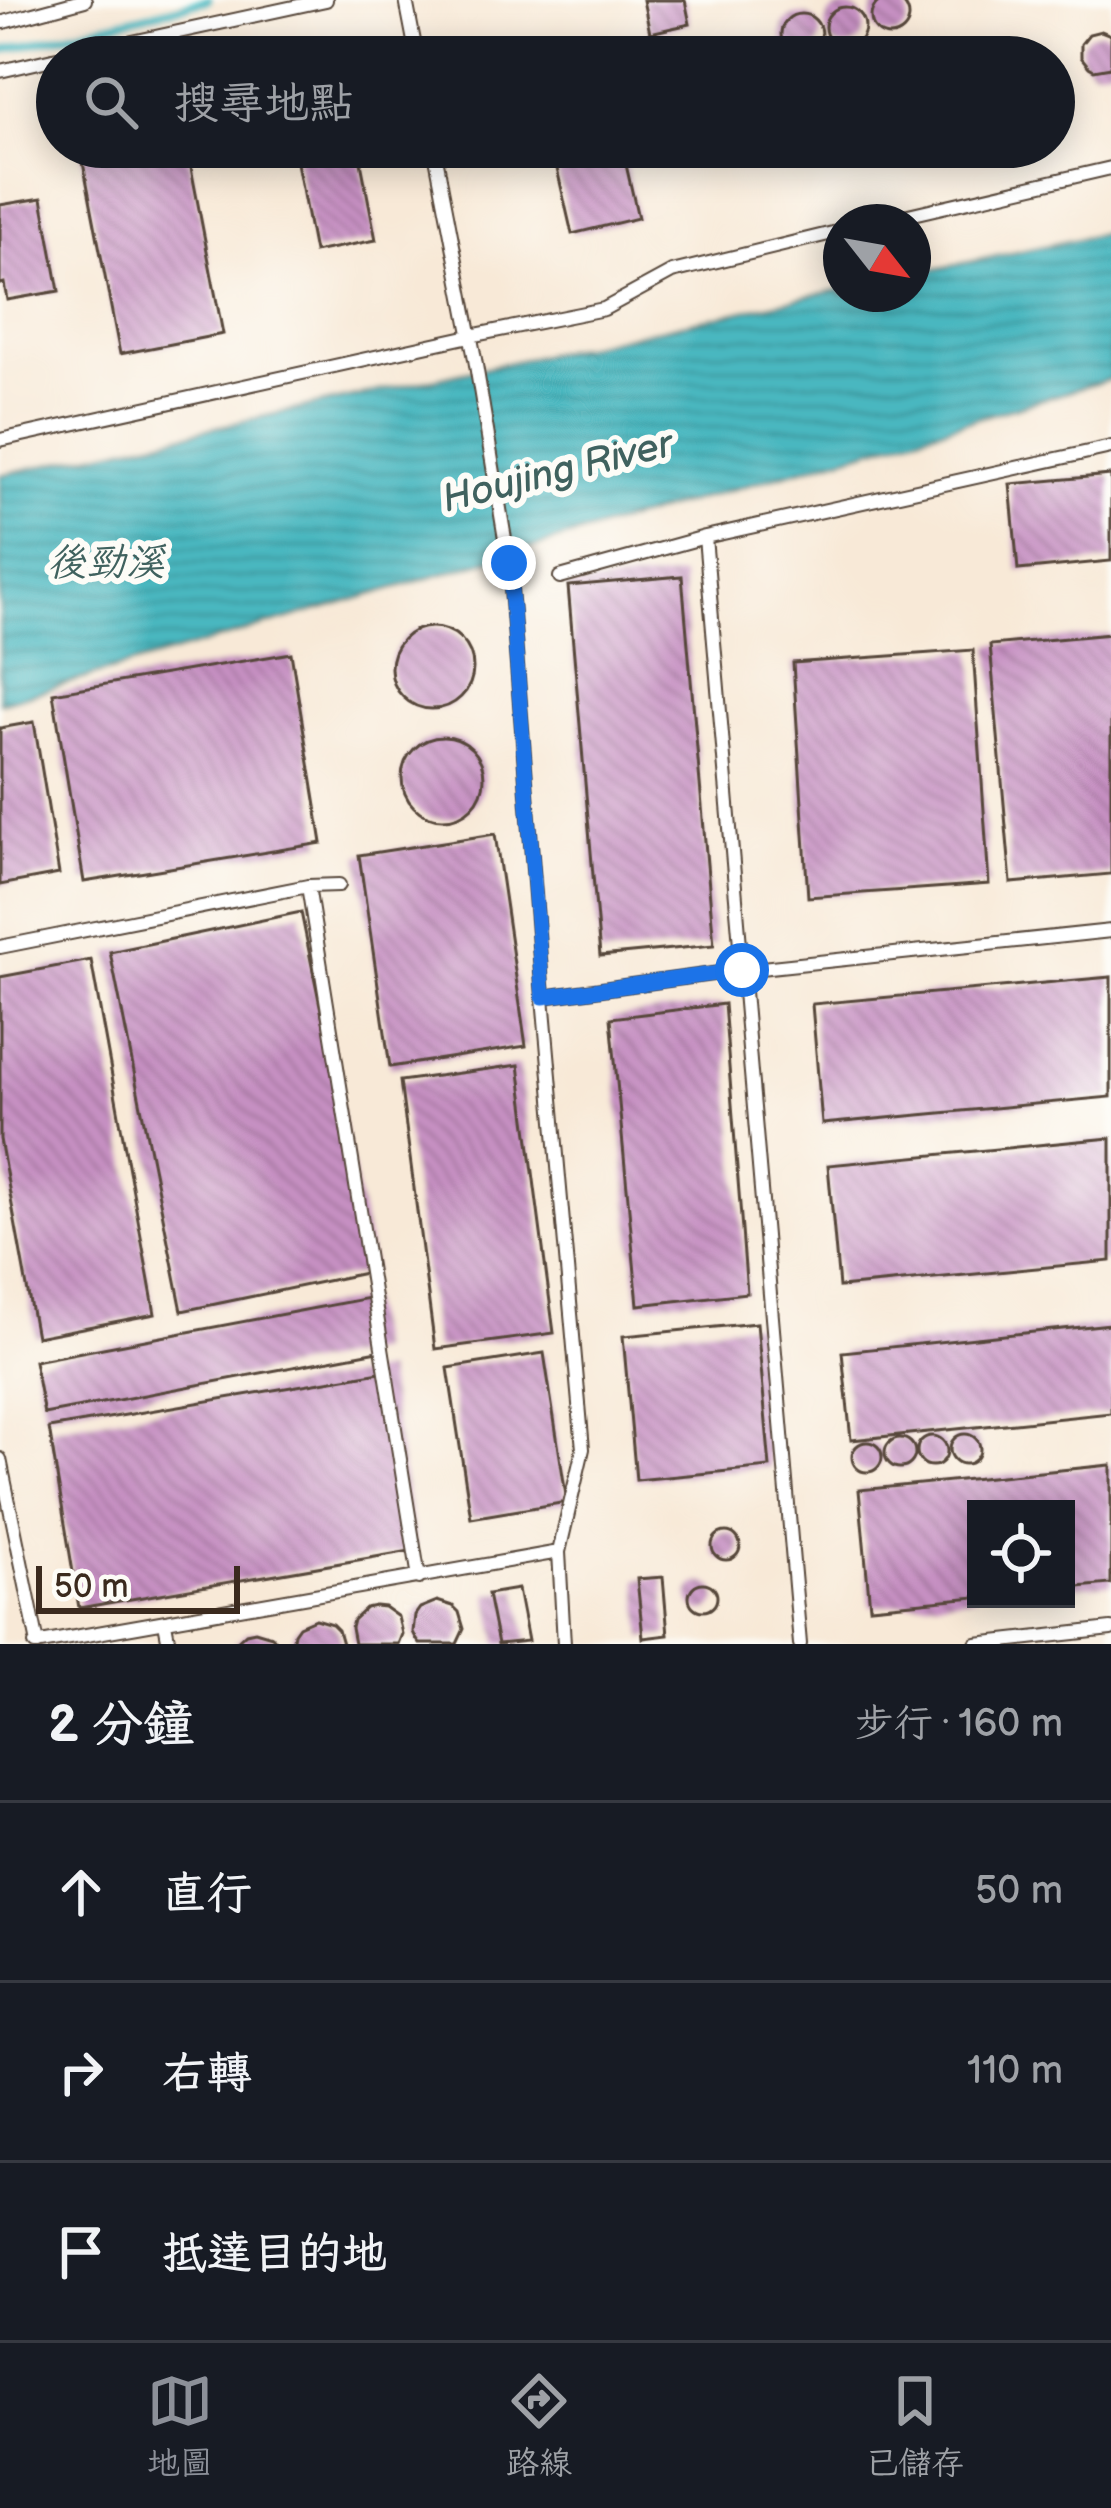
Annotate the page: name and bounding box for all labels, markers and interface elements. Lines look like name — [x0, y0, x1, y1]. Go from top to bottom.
search box — [36, 36, 1075, 168]
icon: search — [78, 69, 144, 135]
text: 搜尋地點 — [174, 77, 354, 132]
north arrow — [823, 204, 931, 312]
water label: Houjing River — [438, 420, 680, 524]
route end — [482, 536, 536, 590]
water label: 後勁溪 — [47, 540, 166, 587]
route start — [715, 943, 769, 997]
map controls — [967, 1500, 1075, 1608]
button: locate — [967, 1500, 1075, 1608]
scale bar — [36, 1560, 240, 1613]
text: 50 m — [54, 1567, 129, 1607]
text: 2 分鐘 — [48, 1695, 194, 1756]
text: 步行 · 160 m — [855, 1701, 1063, 1748]
icon: ahead — [48, 1859, 114, 1925]
text: 直行 — [162, 1867, 252, 1922]
text: 50 m — [975, 1868, 1063, 1915]
icon: right — [48, 2039, 114, 2105]
text: 右轉 — [162, 2047, 252, 2102]
text: 110 m — [967, 2048, 1063, 2095]
icon: arrive — [48, 2219, 114, 2285]
text: 抵達目的地 — [162, 2227, 387, 2282]
tab: 地圖 — [147, 2368, 213, 2484]
tab: 路線 — [506, 2368, 572, 2484]
tab: 已儲存 — [865, 2368, 964, 2484]

